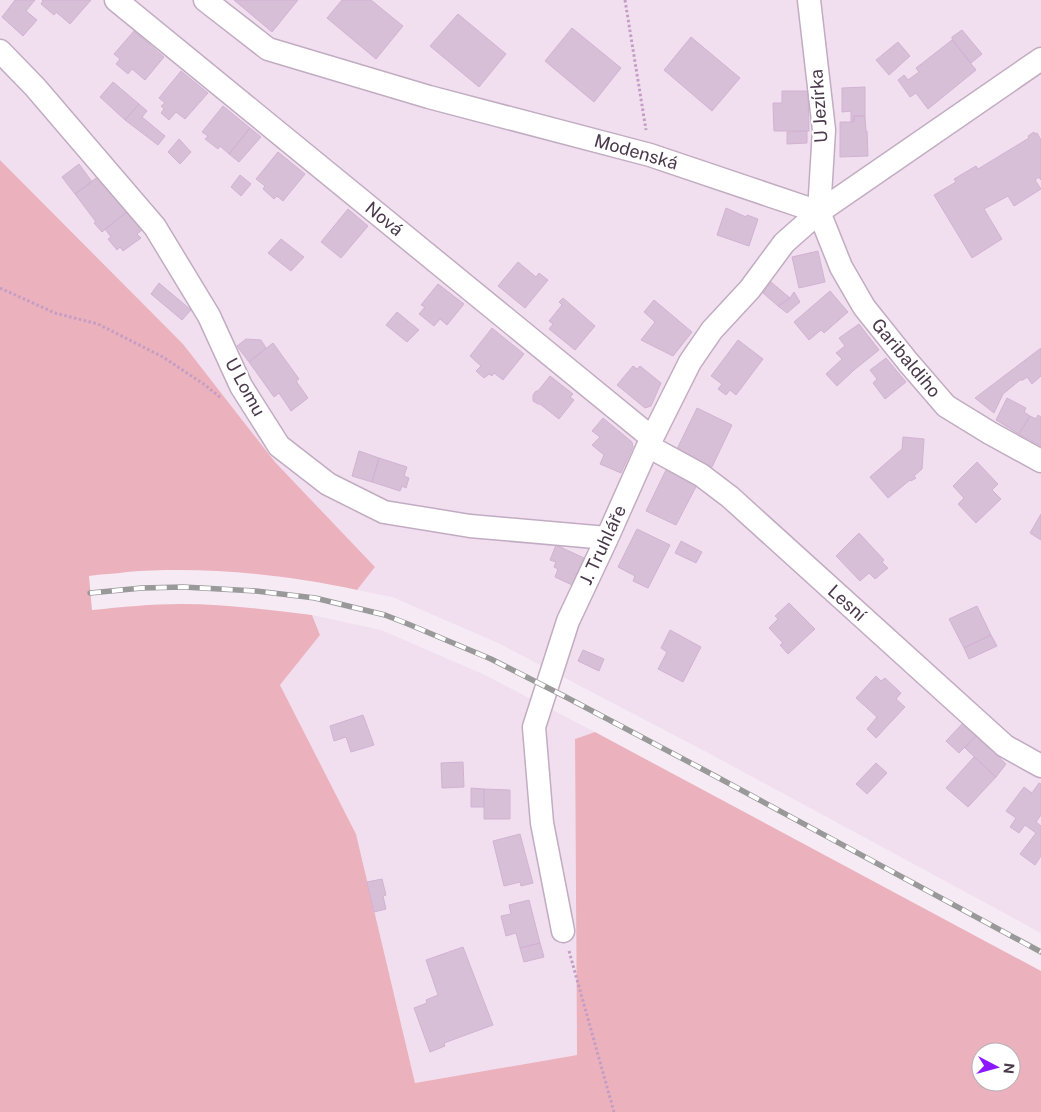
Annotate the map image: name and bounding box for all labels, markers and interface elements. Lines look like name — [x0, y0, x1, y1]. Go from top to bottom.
street label: U Jezírka — [805, 68, 832, 144]
street label: Modenská — [592, 130, 680, 173]
street label: Nová — [361, 197, 407, 240]
street label: Garibaldiho — [867, 314, 945, 401]
street label: U Lomu — [221, 354, 270, 420]
street label: J. Truhláře — [575, 502, 630, 588]
street label: Lesní — [824, 580, 871, 626]
north arrow — [971, 1042, 1021, 1092]
text: N — [1000, 1062, 1017, 1075]

